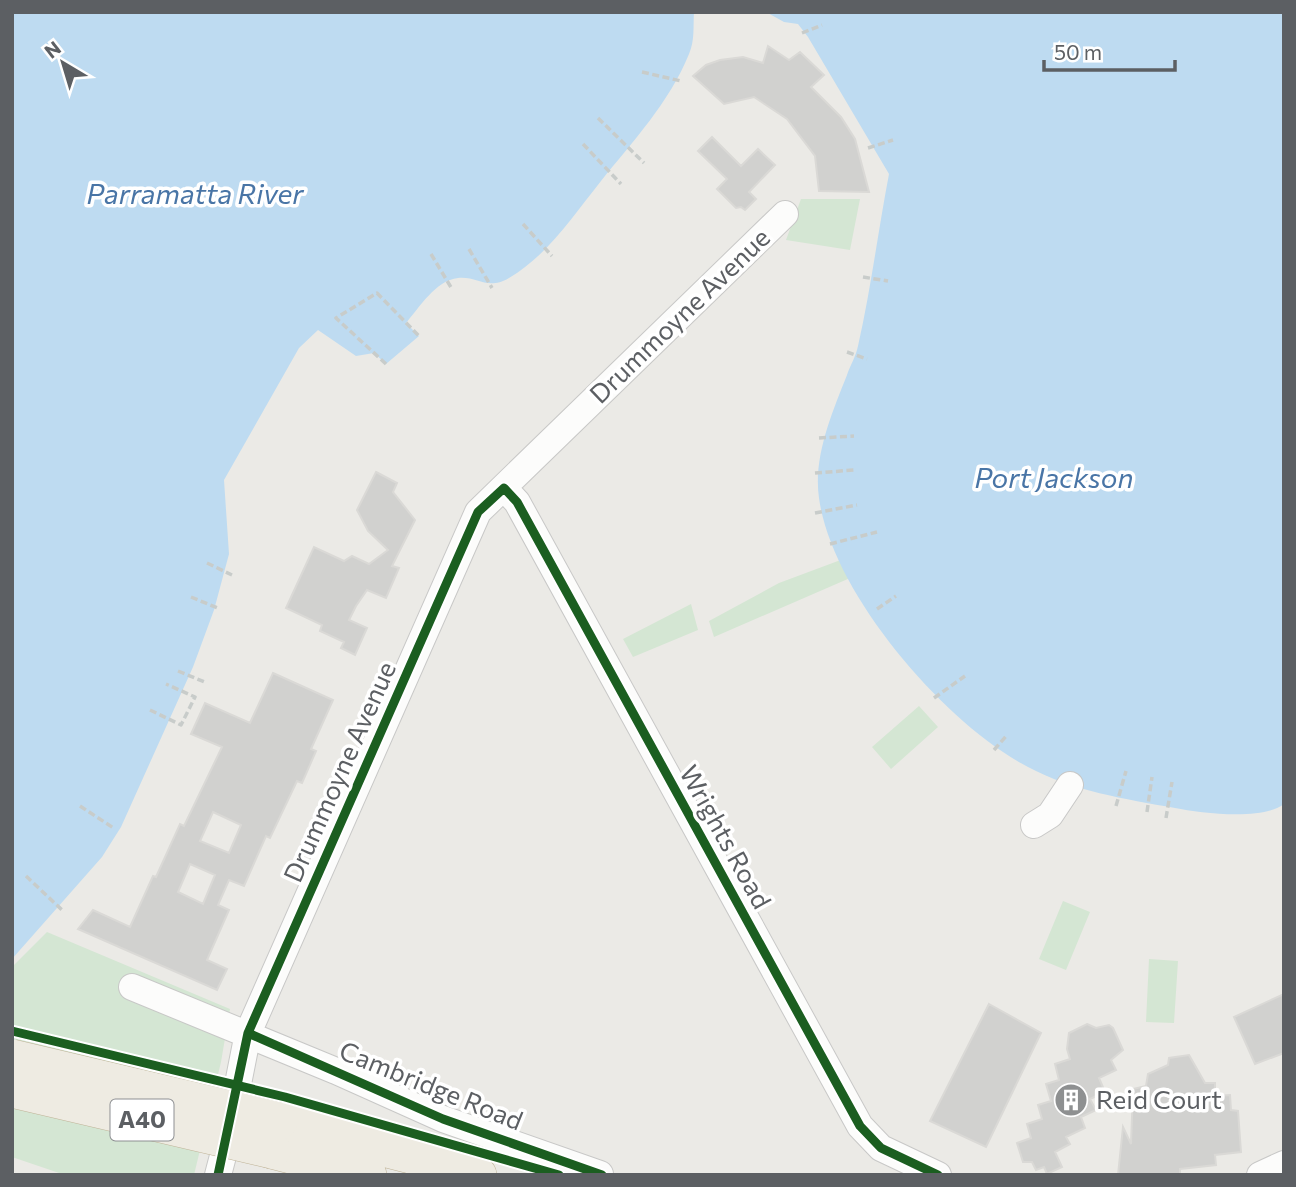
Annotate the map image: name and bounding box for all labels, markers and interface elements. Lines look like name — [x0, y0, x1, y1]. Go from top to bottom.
north arrow — [28, 28, 98, 98]
scale bar — [1044, 28, 1175, 72]
text: N — [40, 36, 65, 63]
text: 50 m — [1054, 39, 1102, 64]
water label: Parramatta River — [87, 176, 304, 210]
street label: Drummoyne Avenue — [583, 221, 775, 409]
water label: Port Jackson — [974, 460, 1134, 494]
street label: Drummoyne Avenue — [276, 656, 401, 887]
street label: Wrights Road — [674, 759, 779, 914]
street label: Cambridge Road — [335, 1034, 528, 1135]
building icon: Reid Court — [1052, 1081, 1090, 1119]
place label: Reid Court — [1096, 1083, 1222, 1114]
road number: A40 — [110, 1100, 174, 1140]

